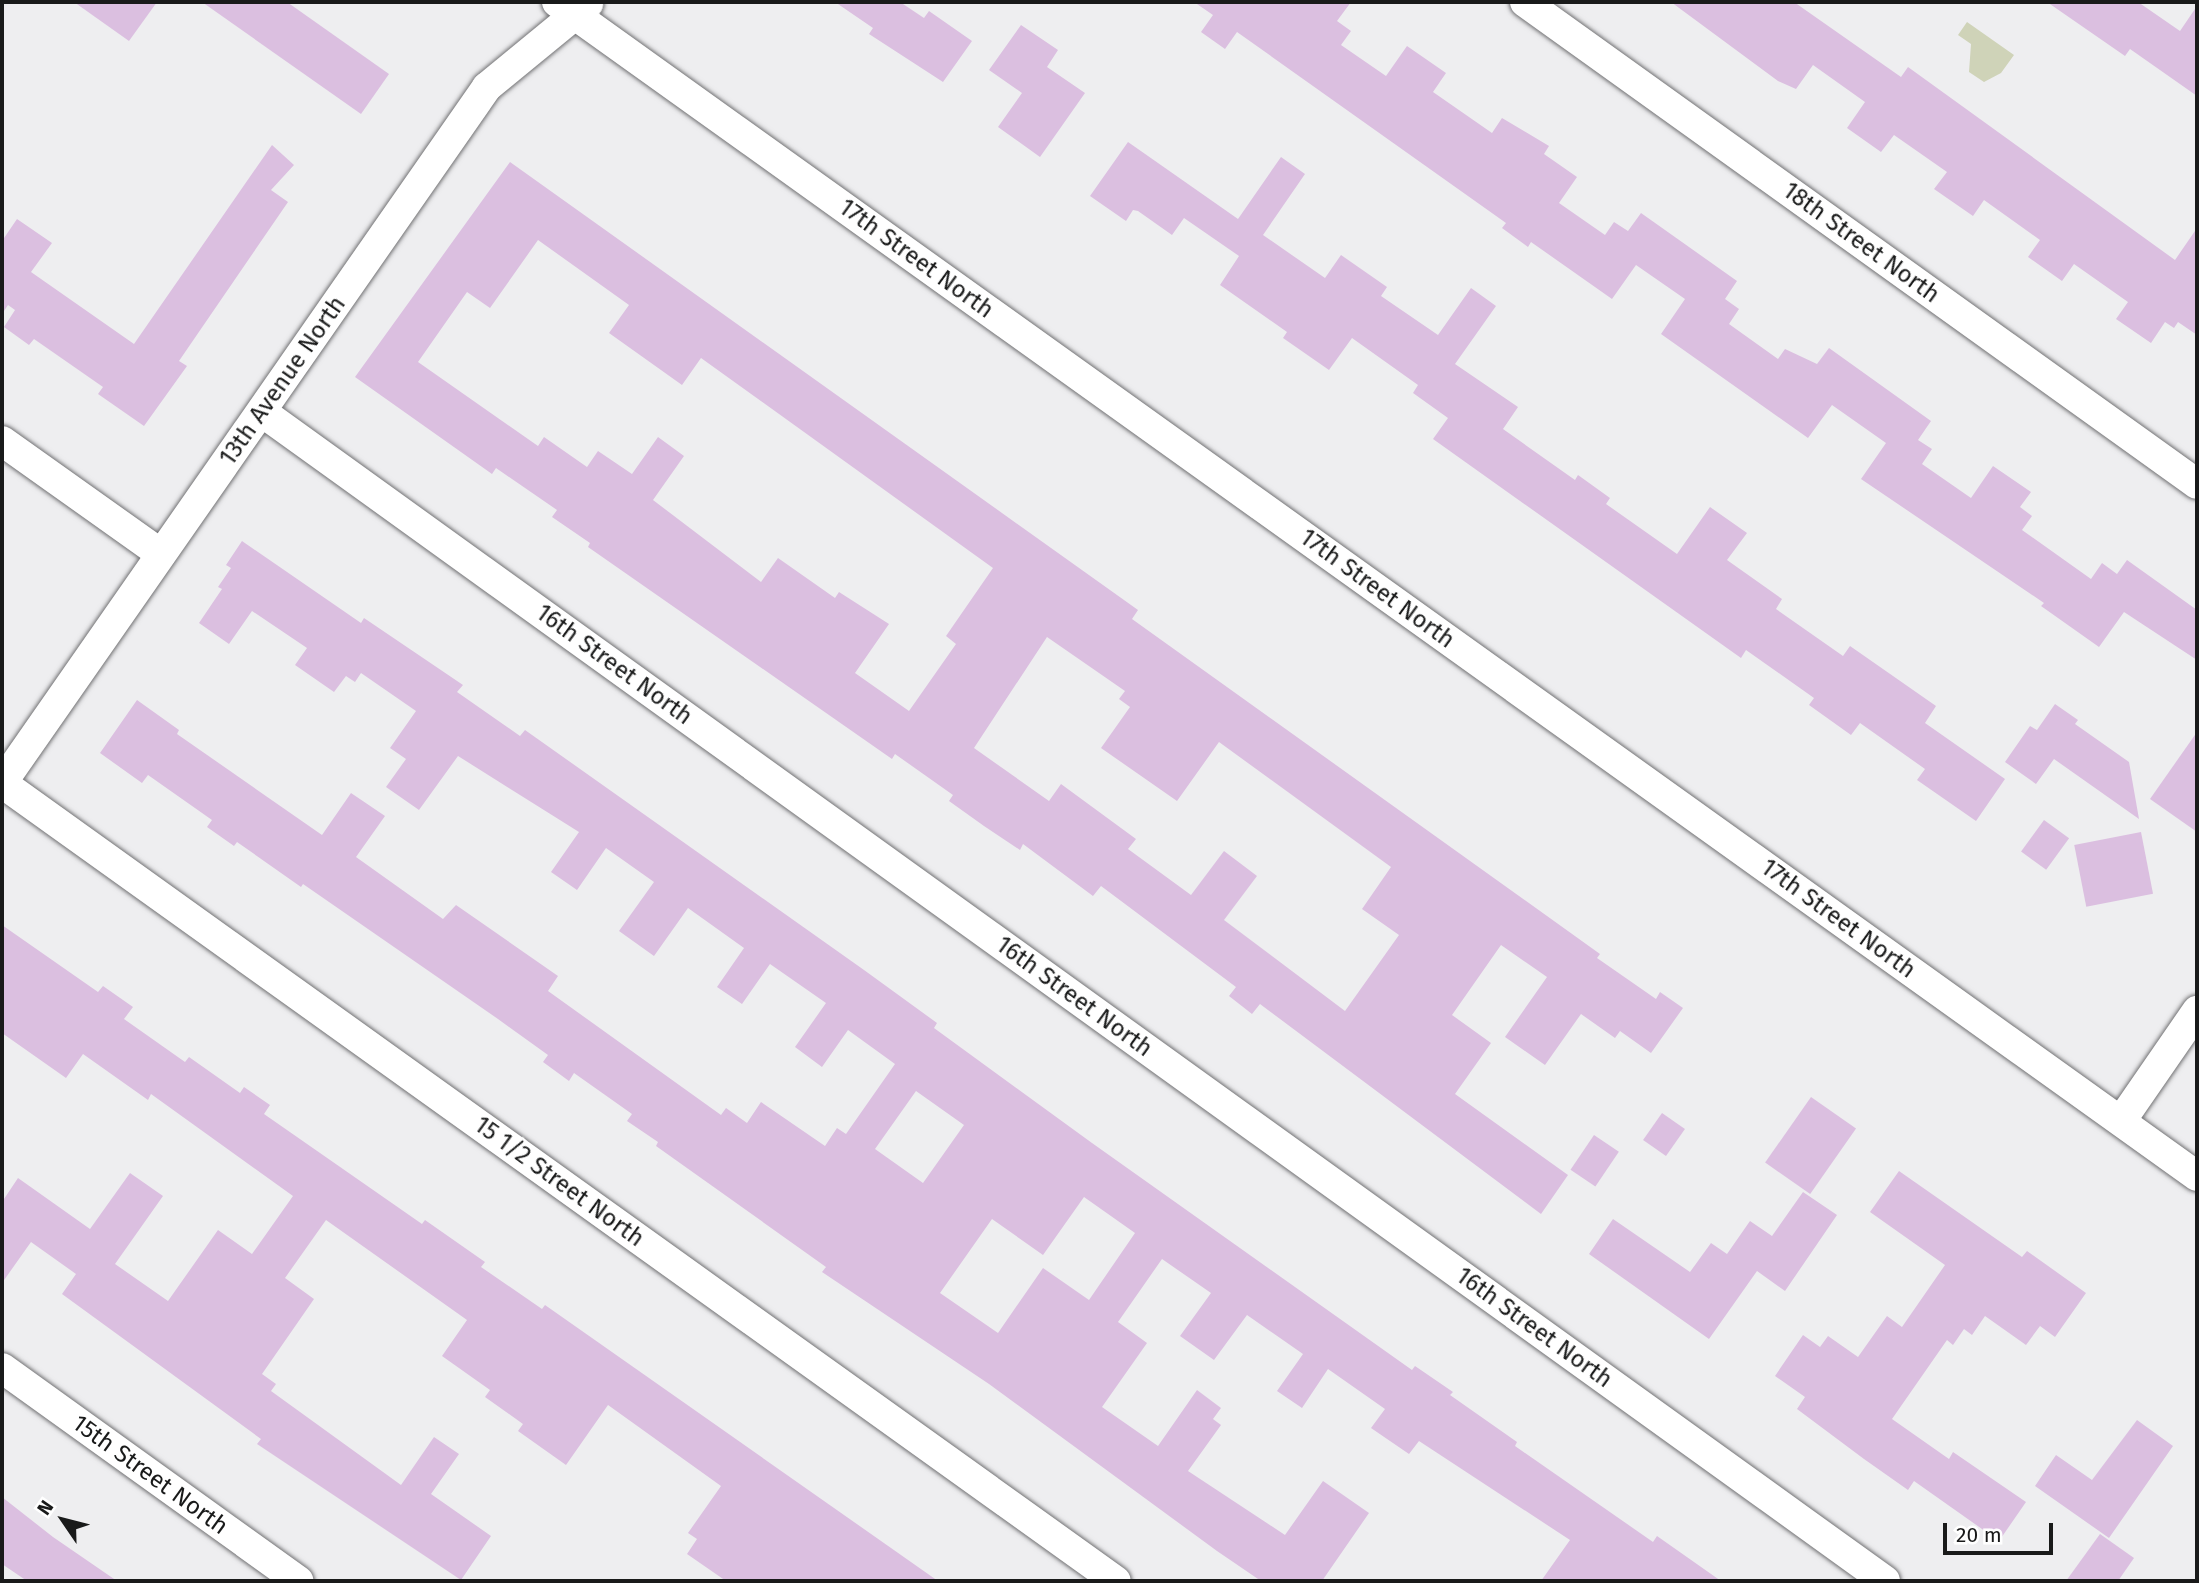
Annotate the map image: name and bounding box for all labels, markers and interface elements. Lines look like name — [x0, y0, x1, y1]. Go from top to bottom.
street label: 18th Street North — [1777, 177, 1945, 309]
street label: 17th Street North — [833, 193, 999, 325]
street label: 13th Avenue North — [214, 291, 352, 471]
street label: 17th Street North — [1294, 523, 1460, 655]
street label: 16th Street North — [530, 599, 698, 731]
street label: 17th Street North — [1755, 853, 1921, 985]
street label: 16th Street North — [990, 931, 1158, 1063]
street label: 15 1/2 Street North — [469, 1111, 649, 1253]
street label: 16th Street North — [1450, 1262, 1618, 1394]
street label: 15th Street North — [67, 1409, 233, 1541]
north arrow — [28, 1485, 98, 1555]
text: N — [32, 1496, 58, 1519]
scale bar — [1947, 1510, 2057, 1554]
text: 20 m — [1956, 1522, 2002, 1548]

